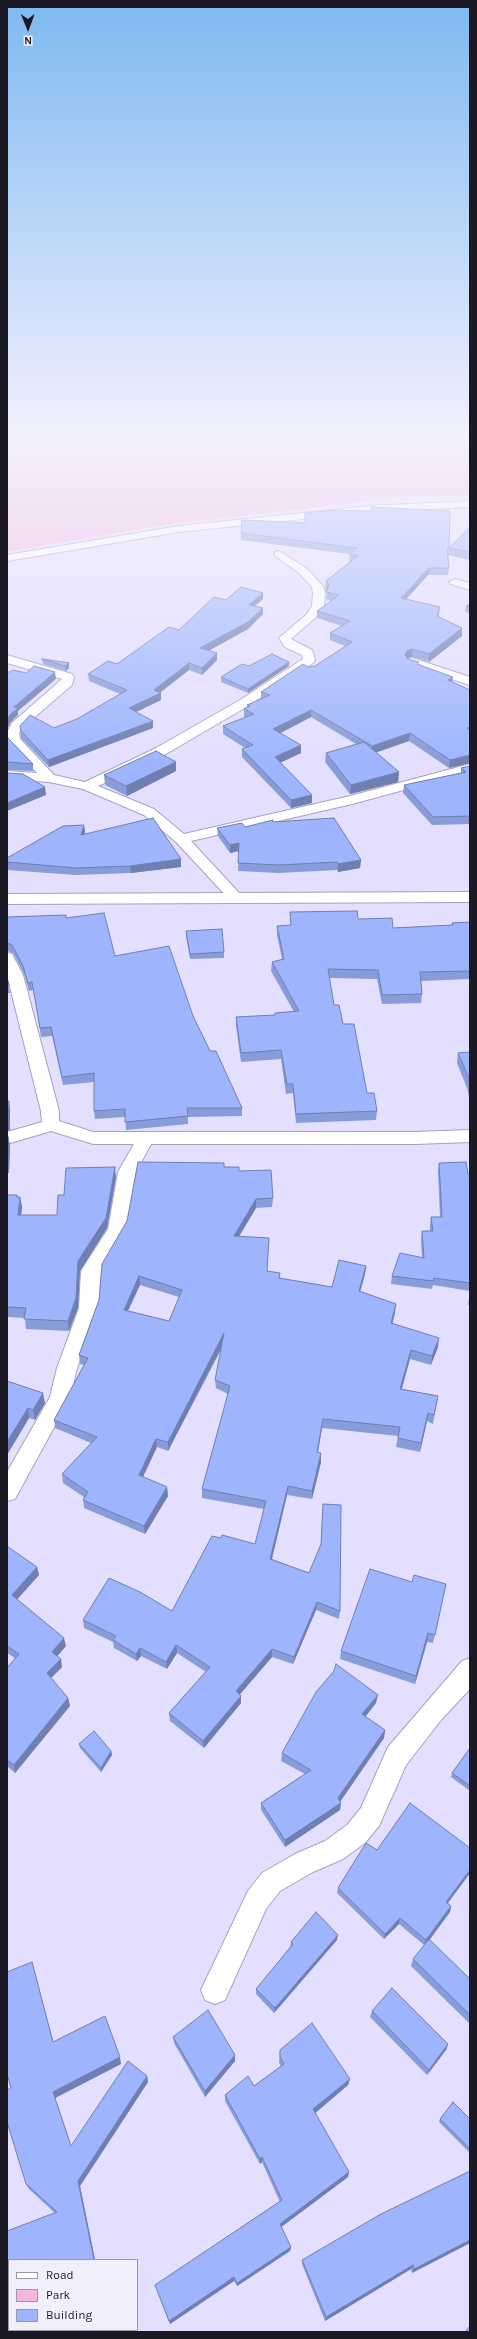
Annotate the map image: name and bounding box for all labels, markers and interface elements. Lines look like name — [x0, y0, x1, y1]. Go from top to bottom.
north arrow — [8, 8, 48, 48]
text: N — [24, 34, 32, 47]
legend — [8, 2259, 138, 2331]
text: Road — [46, 2268, 74, 2282]
text: Park — [46, 2288, 70, 2302]
text: Building — [46, 2308, 92, 2322]

